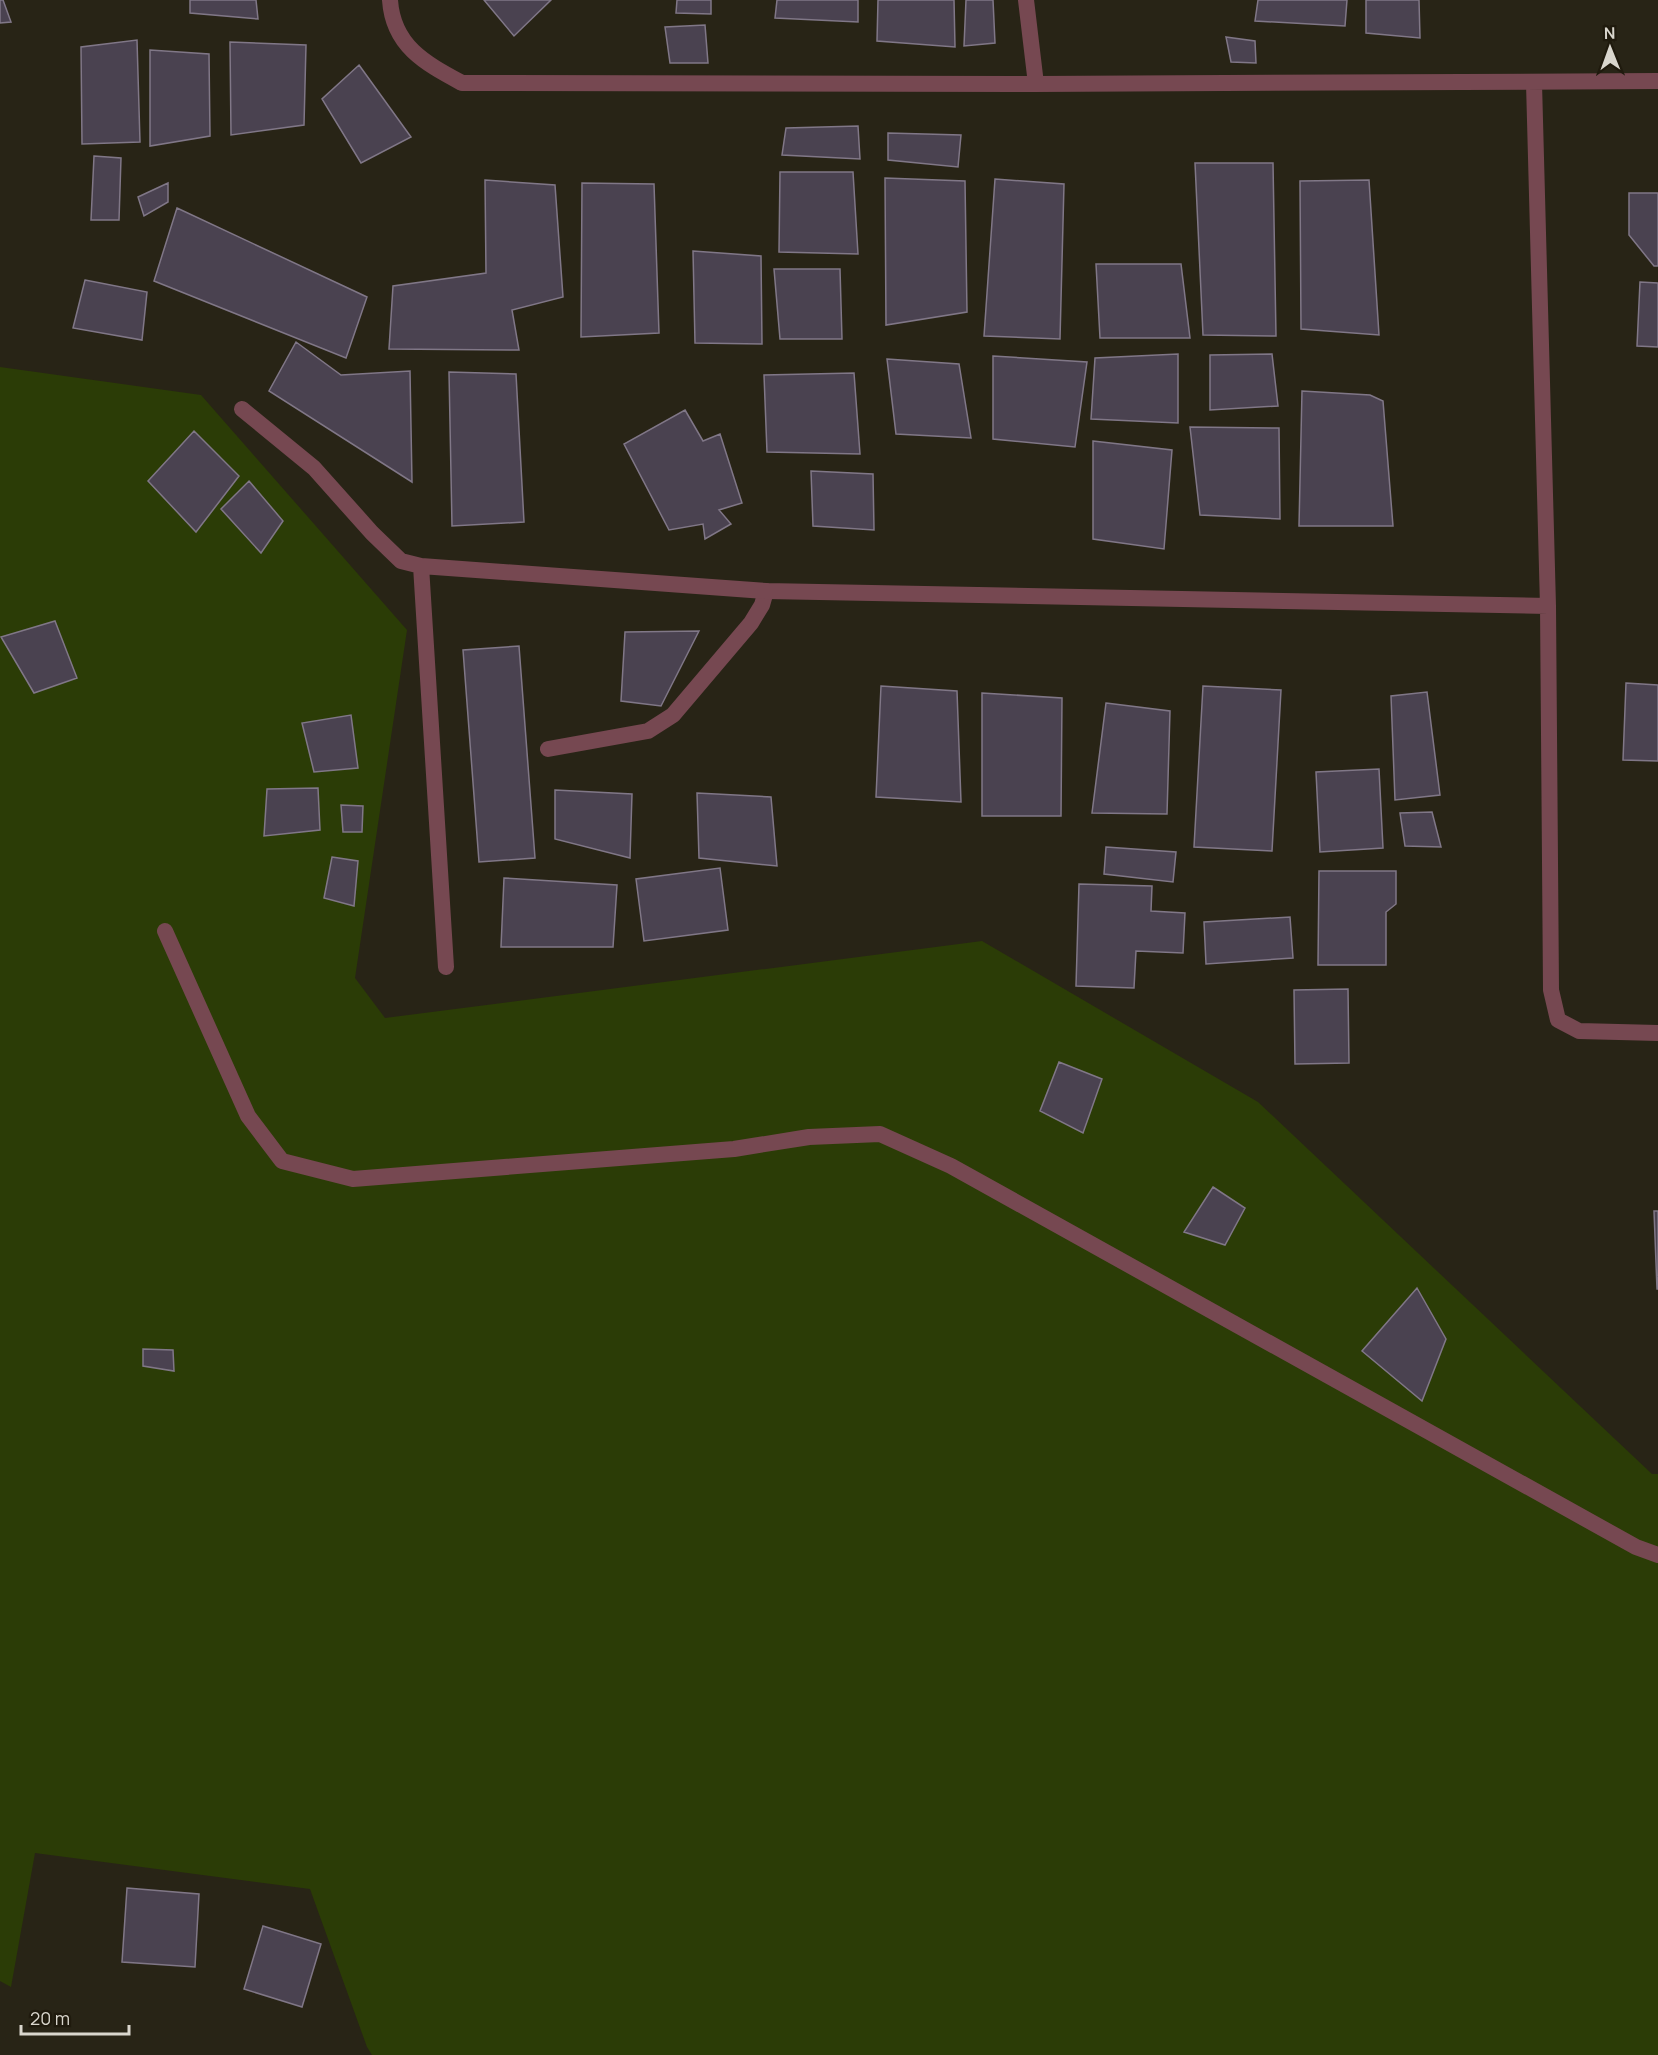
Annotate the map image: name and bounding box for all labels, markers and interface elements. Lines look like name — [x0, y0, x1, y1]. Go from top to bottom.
north arrow — [1580, 18, 1640, 78]
text: N — [1604, 22, 1616, 44]
scale bar — [21, 1998, 129, 2036]
text: 20 m — [30, 2006, 70, 2030]

